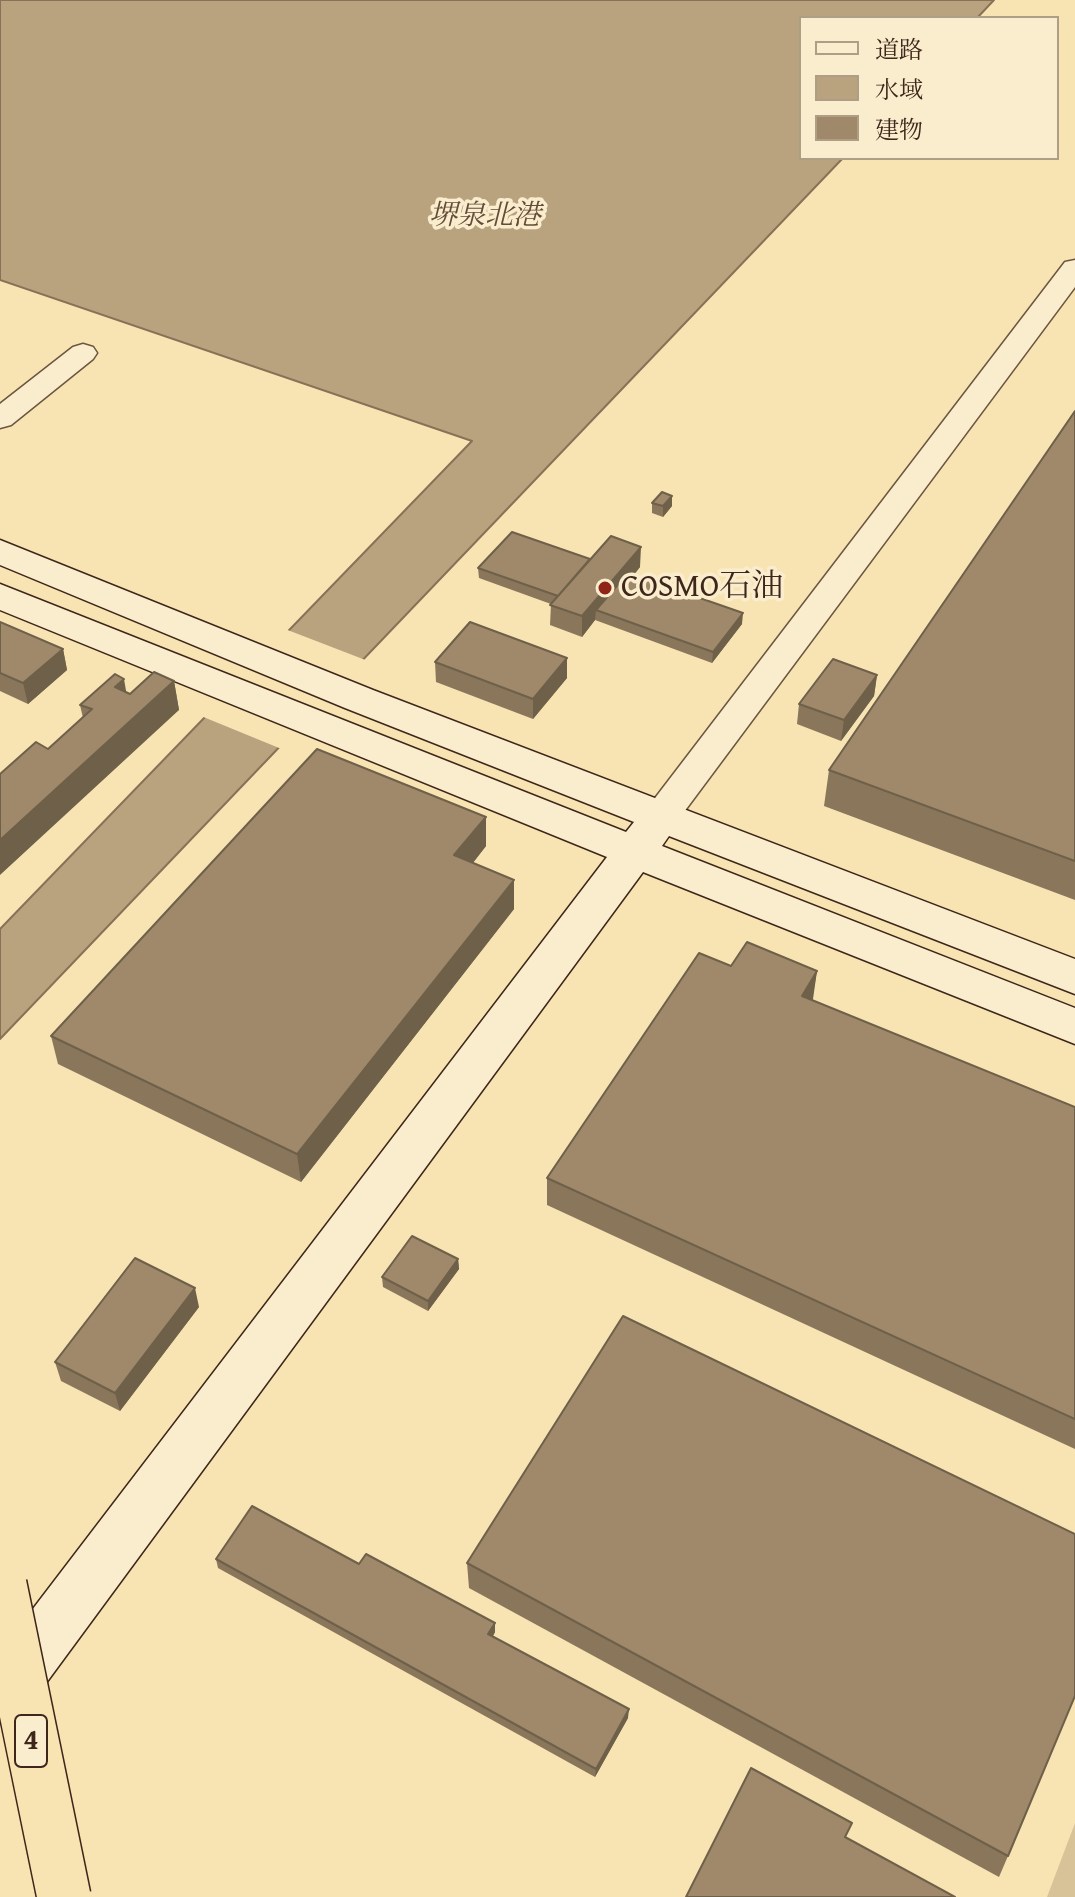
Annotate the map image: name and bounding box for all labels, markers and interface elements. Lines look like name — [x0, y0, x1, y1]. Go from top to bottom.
legend — [799, 16, 1059, 160]
text: 道路 — [875, 32, 923, 67]
text: 水域 — [875, 72, 923, 107]
text: 建物 — [875, 112, 923, 147]
water label: 堺泉北港 — [429, 200, 541, 234]
place label: COSMO石油 — [621, 569, 783, 607]
marker: COSMO石油 — [596, 579, 614, 597]
road number: 4 — [15, 1715, 47, 1767]

